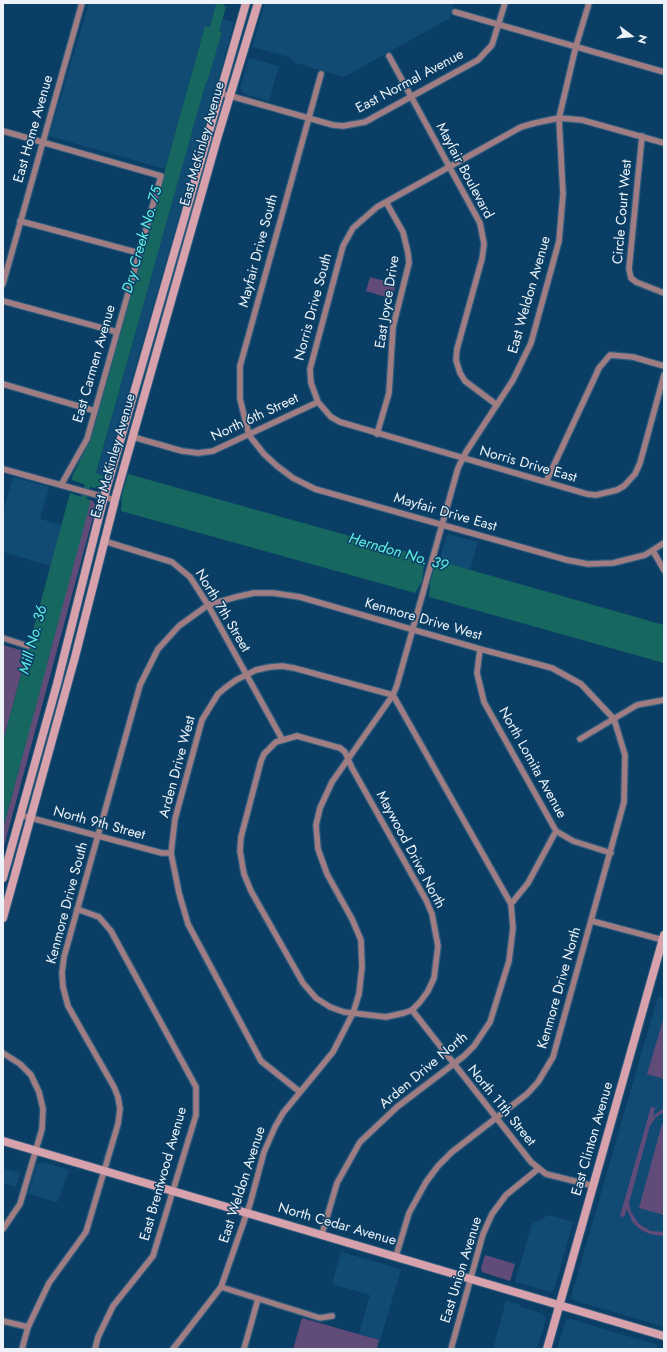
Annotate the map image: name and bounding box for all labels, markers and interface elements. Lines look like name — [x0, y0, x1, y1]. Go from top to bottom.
north arrow — [611, 16, 651, 56]
text: N — [634, 33, 651, 46]
street label: East Normal Avenue — [353, 47, 467, 117]
street label: East Home Avenue — [11, 73, 57, 185]
street label: East McKinley Avenue — [177, 80, 229, 208]
street label: Mayfair Boulevard — [432, 120, 496, 222]
street label: Circle Court West — [610, 159, 636, 265]
water label: Dry Creek No. 75 — [119, 185, 167, 295]
street label: Mayfair Drive South — [236, 193, 282, 309]
street label: East Weldon Avenue — [505, 234, 555, 356]
street label: Norris Drive South — [292, 252, 336, 362]
street label: East Joyce Drive — [372, 254, 404, 350]
street label: East Carmen Avenue — [70, 303, 120, 425]
street label: North 6th Street — [209, 390, 301, 446]
street label: East McKinley Avenue — [88, 392, 140, 520]
street label: Norris Drive East — [477, 443, 579, 487]
street label: Mayfair Drive East — [392, 490, 498, 536]
water label: Herndon No. 39 — [346, 530, 450, 576]
street label: North 7th Street — [191, 566, 253, 656]
street label: Kenmore Drive West — [363, 595, 483, 645]
water label: Mill No. 36 — [16, 604, 52, 676]
street label: North Lomita Avenue — [494, 704, 570, 822]
street label: Arden Drive West — [156, 714, 200, 820]
street label: Maywood Drive North — [372, 788, 448, 912]
street label: North 9th Street — [51, 804, 147, 844]
street label: Kenmore Drive South — [44, 840, 92, 966]
street label: Kenmore Drive North — [535, 925, 585, 1051]
street label: Arden Drive North — [376, 1029, 472, 1113]
street label: North 11th Street — [463, 1062, 539, 1150]
street label: East Clinton Avenue — [569, 1080, 617, 1198]
street label: East Brentwood Avenue — [137, 1105, 191, 1243]
street label: East Weldon Avenue — [216, 1125, 270, 1245]
street label: North Cedar Avenue — [276, 1200, 398, 1250]
street label: East Union Avenue — [438, 1215, 486, 1325]

